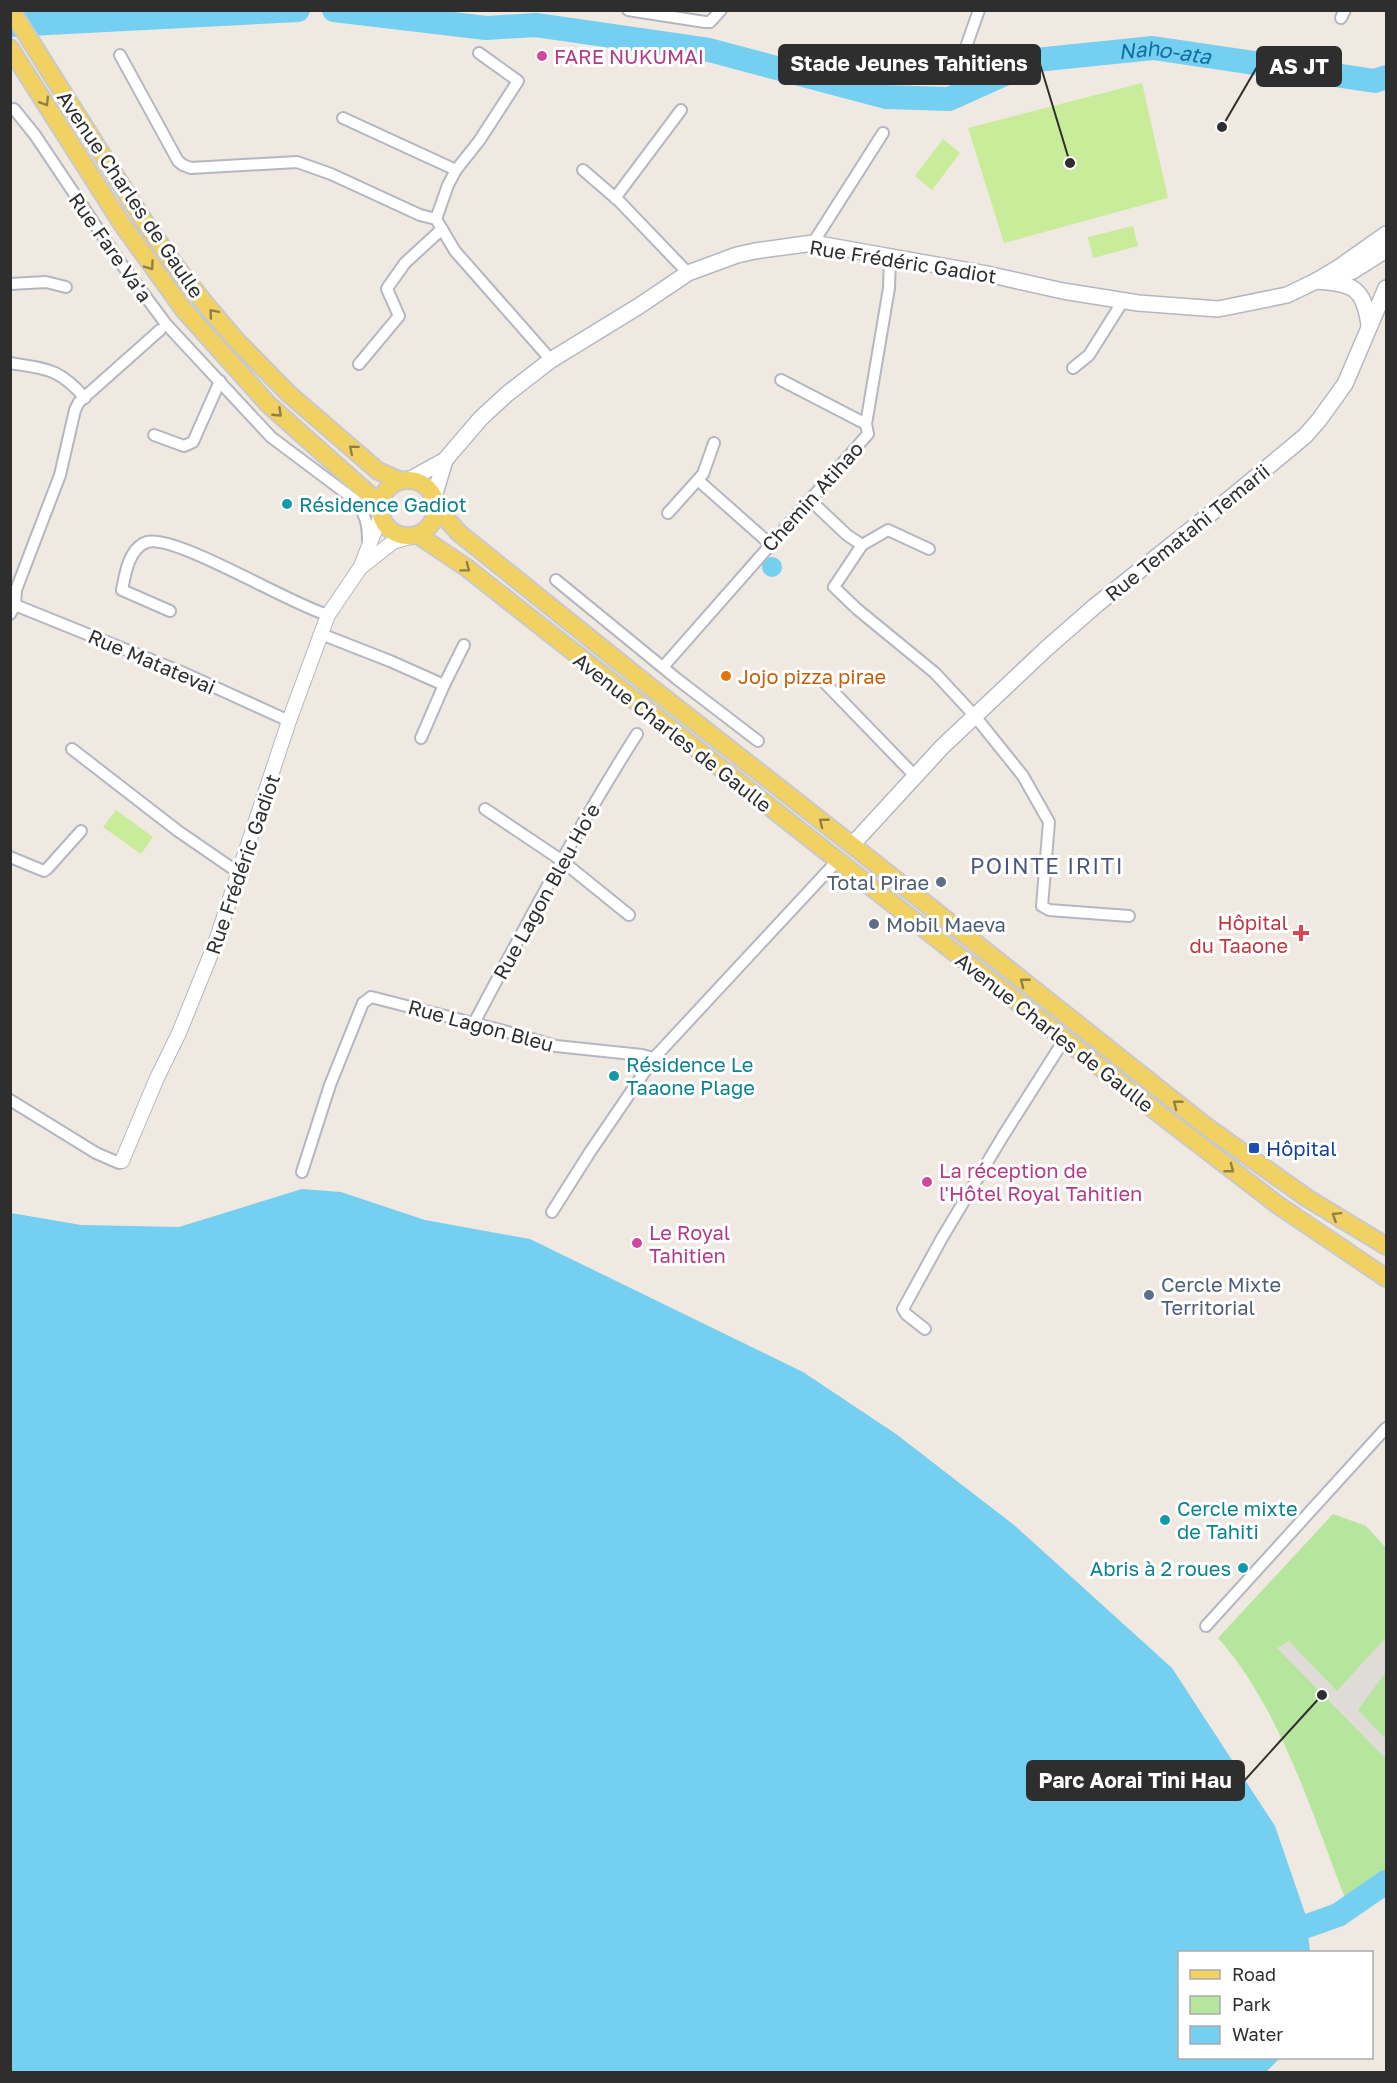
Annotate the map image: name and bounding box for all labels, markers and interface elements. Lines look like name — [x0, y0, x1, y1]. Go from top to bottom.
water label: Naho-ata — [1117, 34, 1214, 70]
place label: FARE NUKUMAI — [554, 44, 704, 68]
callout: Stade Jeunes Tahitiens — [779, 45, 1040, 84]
callout: AS JT — [1257, 47, 1341, 86]
marker: FARE NUKUMAI — [535, 49, 549, 63]
text: Stade Jeunes Tahitiens — [790, 50, 1028, 76]
text: AS JT — [1269, 53, 1329, 79]
street label: Avenue Charles de Gaulle — [53, 86, 209, 302]
one-way arrow — [37, 96, 49, 106]
street label: Rue Fare Va'a — [64, 188, 158, 306]
street label: Rue Frédéric Gadiot — [808, 234, 998, 288]
one-way arrow — [143, 259, 154, 270]
one-way arrow — [210, 309, 221, 320]
one-way arrow — [270, 406, 281, 417]
street label: Chemin Atihao — [756, 436, 868, 556]
one-way arrow — [349, 446, 360, 457]
street label: Rue Tematahi Temarii — [1100, 458, 1274, 606]
place label: Résidence Gadiot — [299, 492, 467, 516]
marker: Résidence Gadiot — [280, 497, 294, 511]
one-way arrow — [460, 560, 471, 571]
street label: Rue Matatevai — [85, 623, 219, 699]
street label: Avenue Charles de Gaulle — [569, 647, 777, 817]
place label: Jojo pizza pirae — [738, 664, 886, 688]
marker: Jojo pizza pirae — [719, 669, 733, 683]
street label: Rue Frédéric Gadiot — [200, 771, 284, 957]
street label: Rue Lagon Bleu Ho'e — [488, 799, 604, 983]
one-way arrow — [818, 818, 829, 829]
district label: POINTE IRITI — [970, 852, 1124, 879]
place label: Total Pirae — [827, 870, 929, 894]
marker: Total Pirae — [934, 875, 948, 889]
place label: Hôpital du Taaone — [1190, 910, 1288, 957]
place label: Mobil Maeva — [886, 912, 1006, 936]
marker: Mobil Maeva — [867, 917, 881, 931]
marker: Hôpital du Taaone — [1292, 924, 1310, 942]
street label: Avenue Charles de Gaulle — [951, 947, 1159, 1117]
one-way arrow — [1020, 979, 1031, 990]
street label: Rue Lagon Bleu — [406, 994, 556, 1056]
place label: Résidence Le Taaone Plage — [626, 1052, 755, 1099]
marker: Résidence Le Taaone Plage — [607, 1069, 621, 1083]
one-way arrow — [1173, 1100, 1184, 1111]
place label: Hôpital — [1266, 1136, 1337, 1160]
marker: Hôpital — [1247, 1141, 1261, 1155]
place label: La réception de l'Hôtel Royal Tahitien — [939, 1158, 1142, 1205]
one-way arrow — [1224, 1161, 1235, 1172]
marker: La réception de l'Hôtel Royal Tahitien — [920, 1175, 934, 1189]
one-way arrow — [1332, 1212, 1342, 1224]
place label: Le Royal Tahitien — [649, 1220, 730, 1267]
marker: Le Royal Tahitien — [630, 1236, 644, 1250]
place label: Cercle Mixte Territorial — [1161, 1272, 1281, 1319]
marker: Cercle Mixte Territorial — [1142, 1288, 1156, 1302]
place label: Cercle mixte de Tahiti — [1177, 1496, 1298, 1543]
marker: Cercle mixte de Tahiti — [1158, 1513, 1172, 1527]
place label: Abris à 2 roues — [1090, 1556, 1231, 1580]
marker: Abris à 2 roues — [1236, 1561, 1250, 1575]
callout: Parc Aorai Tini Hau — [1027, 1761, 1244, 1800]
text: Parc Aorai Tini Hau — [1038, 1767, 1232, 1793]
legend — [1178, 1951, 1373, 2059]
text: Road — [1232, 1963, 1276, 1985]
text: Park — [1232, 1993, 1271, 2015]
text: Water — [1232, 2023, 1283, 2045]

